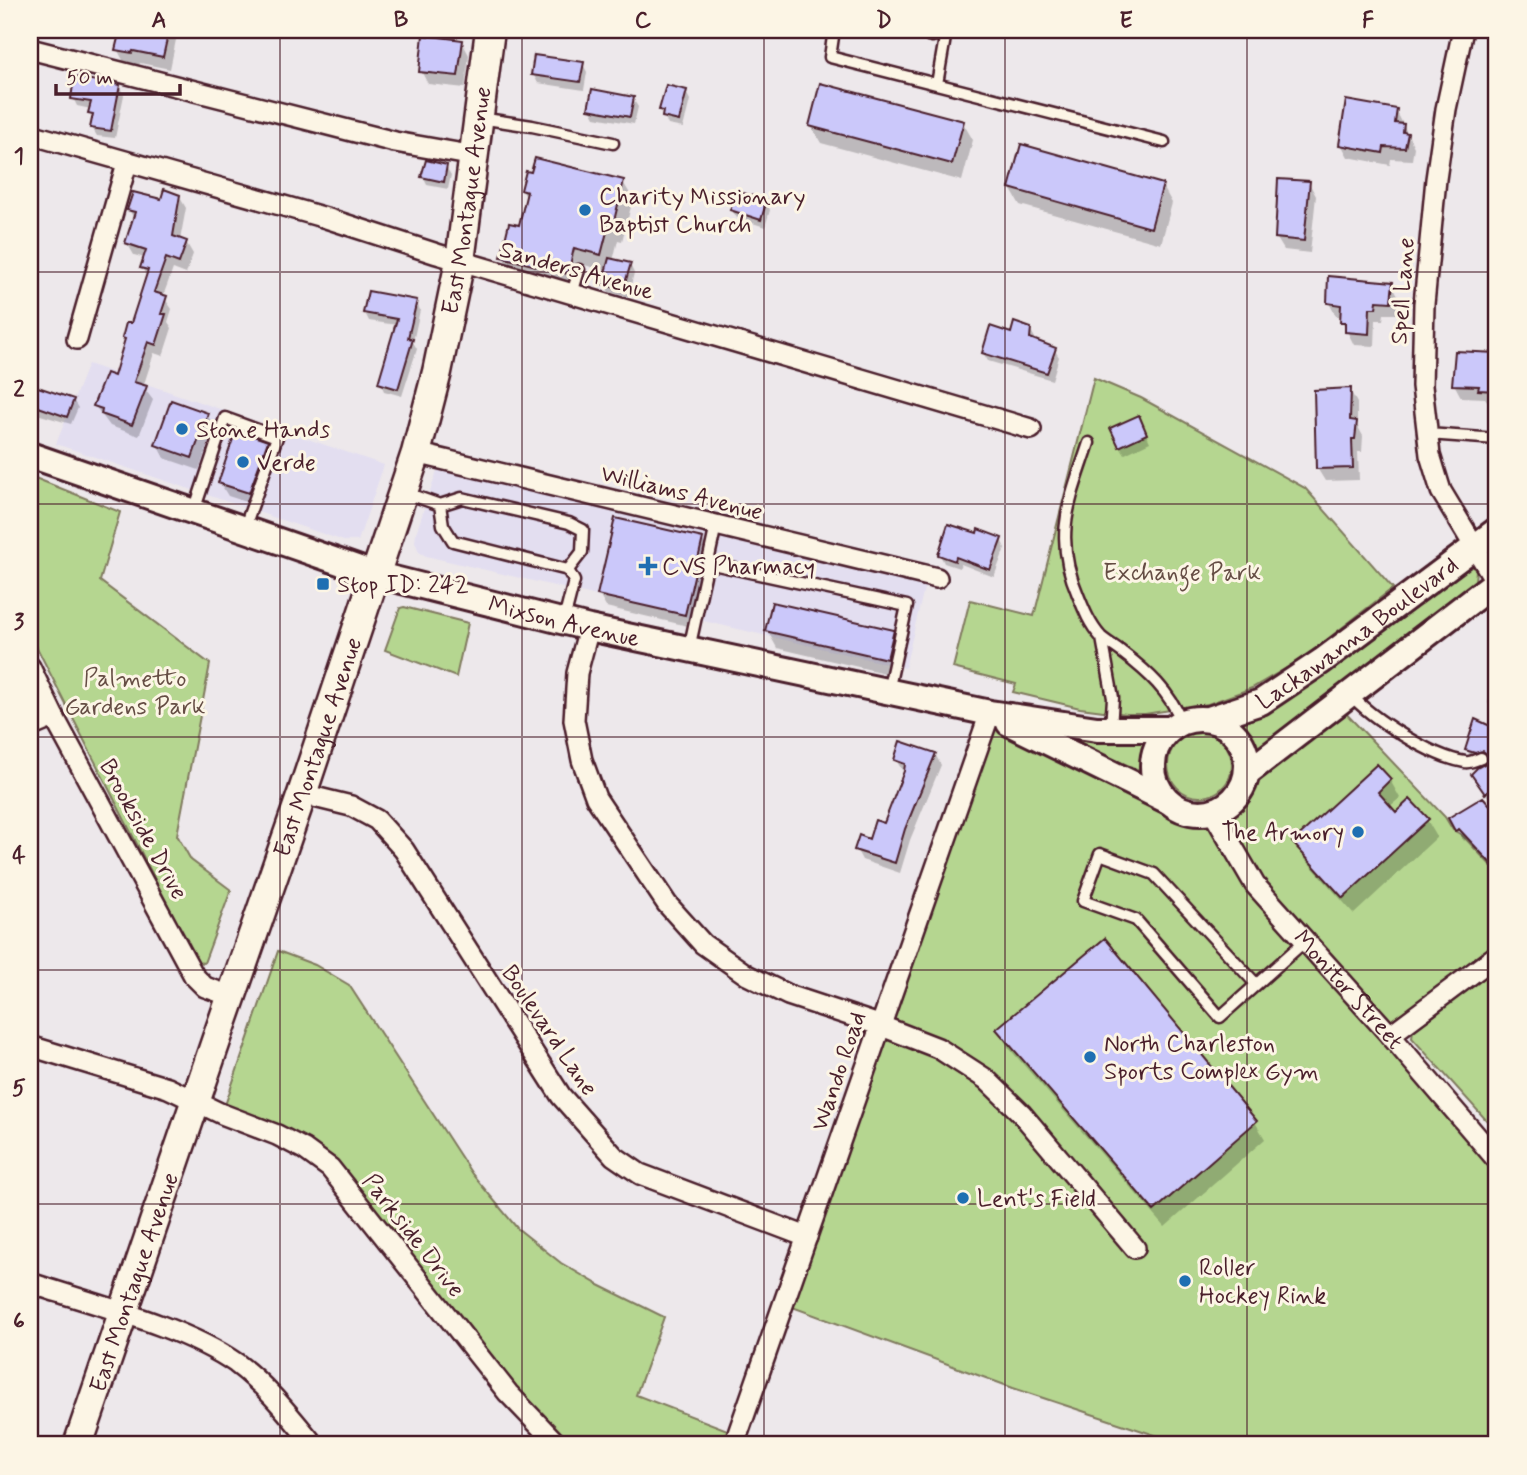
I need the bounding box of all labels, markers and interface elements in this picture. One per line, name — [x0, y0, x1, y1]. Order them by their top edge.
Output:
text: A — [151, 6, 167, 36]
text: B — [394, 6, 409, 36]
text: C — [635, 6, 652, 36]
text: D — [876, 6, 892, 36]
text: E — [1119, 6, 1133, 36]
text: F — [1362, 6, 1374, 36]
scale bar — [56, 52, 180, 96]
text: 50 m — [66, 64, 113, 92]
street label: East Montague Avenue — [435, 85, 500, 318]
text: 1 — [14, 142, 24, 172]
place label: Charity Missionary Baptist Church — [599, 182, 805, 241]
marker: Charity Missionary Baptist Church — [577, 202, 593, 218]
street label: Sanders Avenue — [496, 235, 657, 308]
street label: Spell Lane — [1384, 236, 1423, 346]
text: 2 — [13, 375, 25, 405]
place label: Stone Hands — [196, 415, 331, 446]
marker: Stone Hands — [174, 421, 190, 437]
place label: Verde — [257, 448, 316, 479]
marker: Verde — [235, 454, 251, 470]
street label: Williams Avenue — [597, 458, 766, 529]
street label: Lackawanna Boulevard — [1251, 550, 1465, 718]
place label: CVS Pharmacy — [662, 552, 815, 583]
marker: CVS Pharmacy — [640, 558, 656, 574]
park label: Exchange Park — [1103, 558, 1261, 592]
place label: Stop ID: 242 — [337, 570, 469, 601]
marker: Stop ID: 242 — [315, 576, 331, 592]
street label: Mixson Avenue — [485, 589, 642, 655]
text: 3 — [14, 608, 25, 638]
street label: East Montague Avenue — [267, 633, 370, 862]
park label: Palmetto Gardens Park — [64, 664, 206, 723]
street label: Brookside Drive — [91, 754, 194, 906]
place label: The Armory — [1221, 818, 1344, 849]
marker: The Armory — [1350, 824, 1366, 840]
text: 4 — [12, 841, 26, 871]
street label: Monitor Street — [1286, 924, 1410, 1057]
street label: Boulevard Lane — [494, 959, 604, 1102]
street label: Wando Road — [805, 1008, 874, 1135]
place label: North Charleston Sports Complex Gym — [1104, 1029, 1319, 1088]
marker: North Charleston Sports Complex Gym — [1082, 1049, 1098, 1065]
text: 5 — [12, 1074, 26, 1104]
street label: Parkside Drive — [355, 1168, 471, 1304]
street label: East Montague Avenue — [83, 1169, 187, 1397]
place label: Lent's Field — [977, 1184, 1096, 1215]
marker: Lent's Field — [955, 1190, 971, 1206]
place label: Roller Hockey Rink — [1199, 1253, 1326, 1312]
marker: Roller Hockey Rink — [1177, 1273, 1193, 1289]
text: 6 — [13, 1307, 25, 1337]

